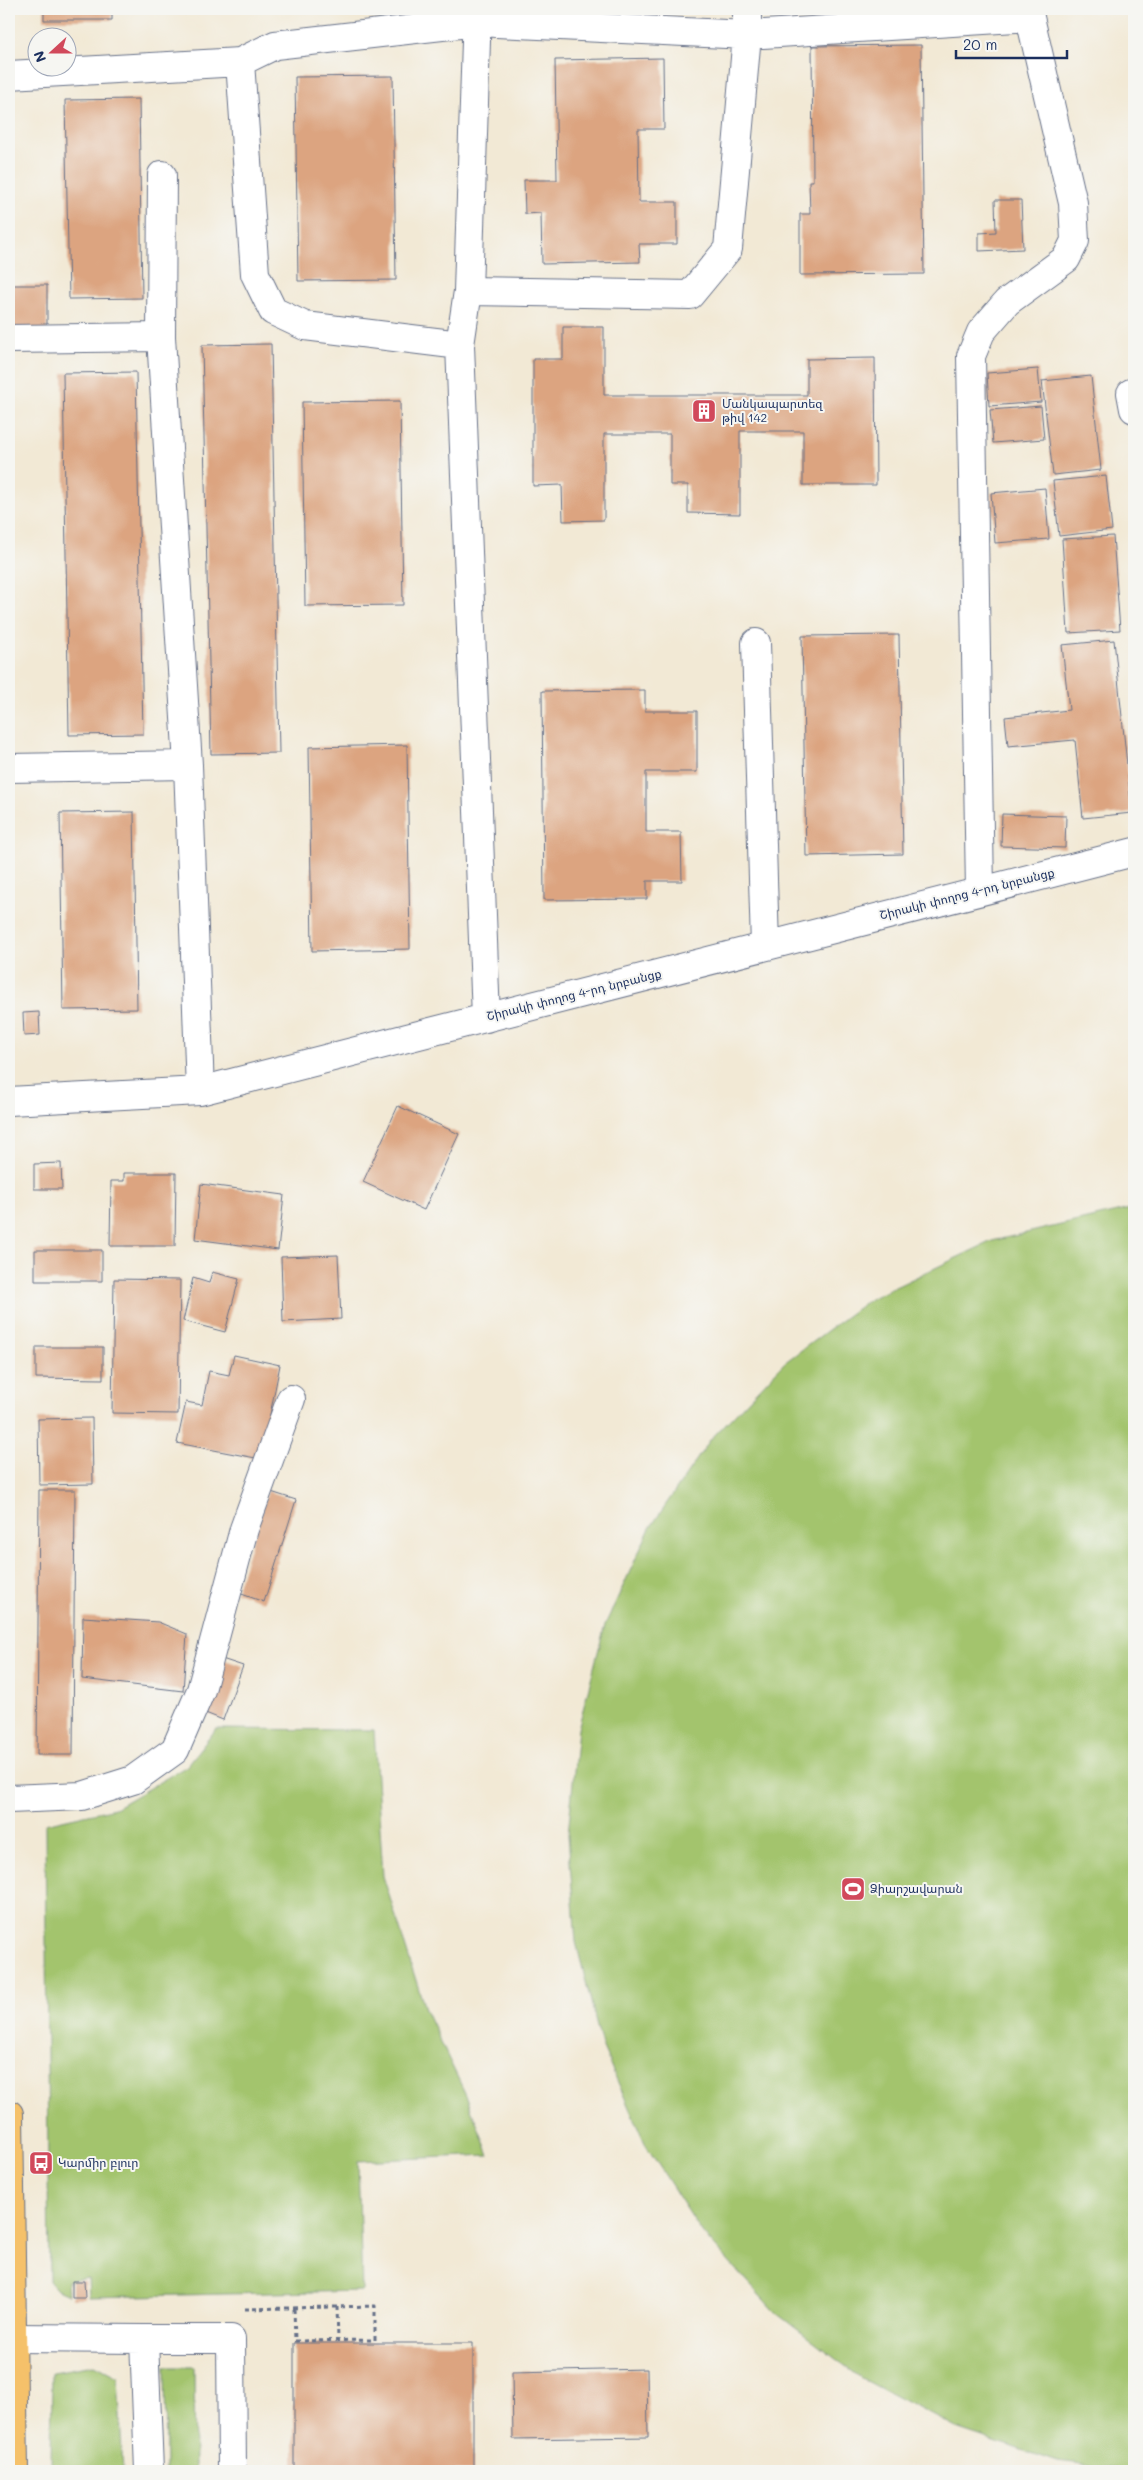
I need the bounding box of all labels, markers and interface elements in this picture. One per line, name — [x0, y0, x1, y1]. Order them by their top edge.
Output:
north arrow — [28, 28, 78, 78]
scale bar — [956, 28, 1067, 60]
text: 20 m — [963, 34, 997, 54]
text: N — [29, 48, 50, 65]
place label: Մանկապարտեզ թիվ 142 — [722, 395, 823, 425]
building icon: Մանկապարտեզ թիվ 142 — [691, 398, 717, 424]
street label: Շիրակի փողոց 4-րդ նրբանցք — [878, 864, 1056, 923]
street label: Շիրակի փողոց 4-րդ նրբանցք — [485, 965, 663, 1024]
sports icon: Ձիարշավարան — [840, 1876, 866, 1902]
place label: Ձիարշավարան — [870, 1880, 963, 1896]
bus stop icon: Կարմիր բլուր — [28, 2150, 54, 2176]
place label: Կարմիր բլուր — [58, 2154, 138, 2170]

